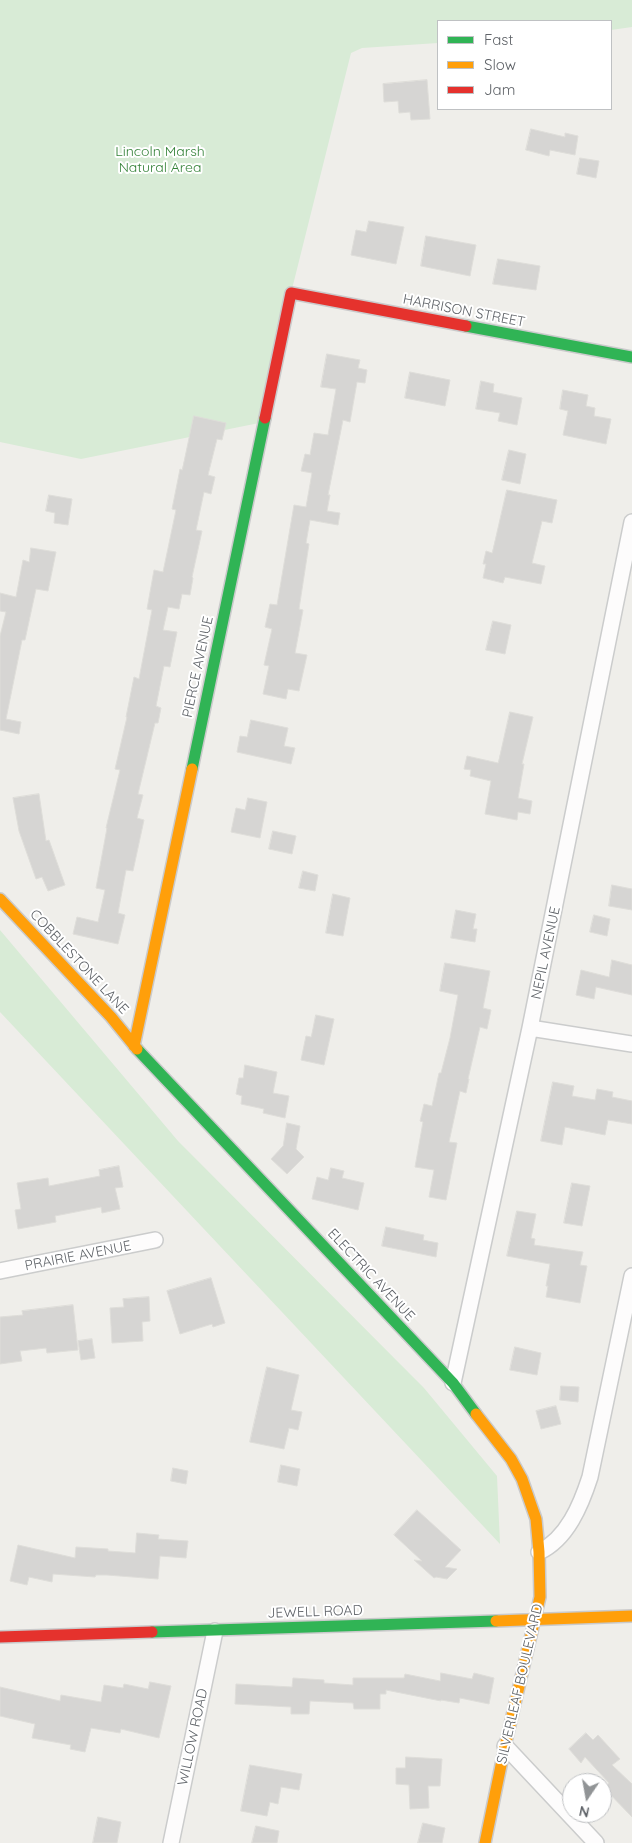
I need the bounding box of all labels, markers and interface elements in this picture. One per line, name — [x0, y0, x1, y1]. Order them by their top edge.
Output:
legend — [437, 20, 612, 110]
text: Fast — [484, 30, 513, 49]
text: Slow — [484, 55, 516, 74]
text: Jam — [484, 80, 515, 99]
park label: Lincoln Marsh Natural Area — [115, 144, 205, 176]
street label: HARRISON STREET — [402, 291, 526, 331]
street label: PIERCE AVENUE — [179, 615, 217, 719]
street label: NEPIL AVENUE — [528, 905, 564, 1001]
street label: COBBLESTONE LANE — [26, 906, 132, 1018]
street label: ELECTRIC AVENUE — [324, 1225, 418, 1325]
street label: PRAIRIE AVENUE — [23, 1237, 133, 1275]
street label: JEWELL ROAD — [267, 1602, 363, 1622]
street label: SILVERLEAF BOULEVARD — [493, 1602, 547, 1766]
street label: WILLOW ROAD — [175, 1687, 211, 1787]
north arrow — [562, 1773, 612, 1823]
text: N — [577, 1802, 591, 1822]

